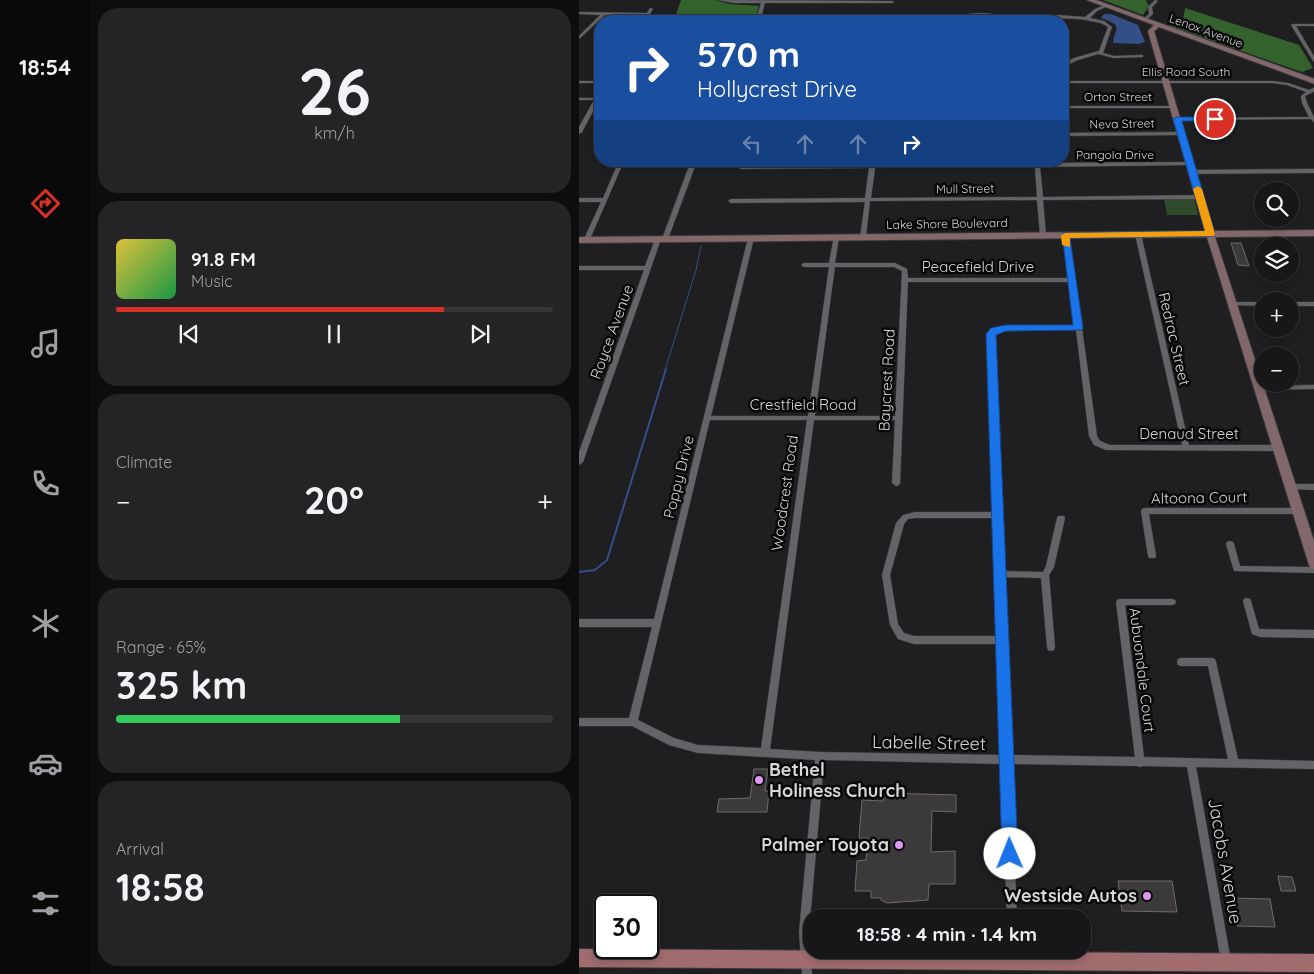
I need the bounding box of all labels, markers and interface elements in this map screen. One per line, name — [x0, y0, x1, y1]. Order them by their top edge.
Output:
street label: Lenox Avenue — [1167, 10, 1245, 51]
text: 570 m — [697, 32, 800, 76]
icon: right — [614, 35, 679, 100]
text: 26 — [298, 50, 371, 131]
text: 18:54 — [19, 53, 71, 81]
street label: Ellis Road South — [1142, 64, 1230, 79]
text: Hollycrest Drive — [697, 75, 857, 103]
street label: Orton Street — [1084, 89, 1152, 104]
pin — [1194, 98, 1236, 140]
icon: arrive — [1201, 105, 1229, 133]
street label: Neva Street — [1089, 115, 1155, 132]
text: km/h — [314, 123, 355, 143]
icon: left — [738, 130, 766, 158]
icon: ahead — [791, 130, 819, 158]
icon: ahead — [844, 130, 872, 158]
icon: right — [897, 130, 925, 158]
street label: Pangola Drive — [1076, 147, 1154, 162]
street label: Mull Street — [936, 180, 994, 197]
map controls — [1254, 182, 1299, 392]
button: search — [1254, 182, 1299, 227]
icon: directions — [28, 186, 63, 221]
street label: Lake Shore Boulevard — [886, 215, 1008, 232]
button: layers — [1254, 237, 1299, 282]
text: 91.8 FM — [191, 247, 256, 271]
street label: Peacefield Drive — [922, 257, 1034, 276]
text: Music — [191, 271, 233, 291]
street label: Royce Avenue — [586, 282, 637, 382]
street label: Redrac Street — [1155, 290, 1194, 387]
button: + — [1254, 292, 1299, 337]
icon: previous — [175, 320, 203, 348]
icon: pause — [320, 320, 348, 348]
icon: next — [466, 320, 494, 348]
icon: music — [28, 326, 63, 361]
street label: Baycrest Road — [874, 328, 899, 432]
button: − — [1254, 347, 1299, 392]
street label: Crestfield Road — [750, 395, 856, 414]
street label: Denaud Street — [1139, 424, 1239, 443]
street label: Poppy Drive — [659, 433, 698, 520]
street label: Woodcrest Road — [767, 434, 802, 552]
text: Climate — [116, 452, 172, 472]
icon: phone — [28, 466, 63, 501]
text: 20° — [304, 476, 364, 524]
text: − — [116, 484, 131, 519]
text: + — [537, 484, 553, 519]
street label: Altoona Court — [1151, 487, 1247, 508]
icon: climate — [28, 606, 63, 641]
street label: Aubuondale Court — [1125, 606, 1160, 734]
text: Range · 65% — [116, 637, 206, 657]
text: 325 km — [116, 661, 247, 709]
street label: Labelle Street — [872, 730, 986, 755]
icon: car — [28, 746, 63, 781]
place label: Bethel Holiness Church — [769, 758, 906, 802]
marker: Bethel Holiness Church — [753, 774, 765, 786]
street label: Jacobs Avenue — [1203, 796, 1248, 926]
position arrow — [983, 827, 1035, 879]
place label: Palmer Toyota — [761, 833, 889, 856]
text: Arrival — [116, 839, 164, 859]
marker: Palmer Toyota — [893, 839, 905, 851]
text: 18:58 — [116, 863, 205, 911]
place label: Westside Autos — [1004, 884, 1137, 907]
icon: filters — [28, 886, 63, 921]
marker: Westside Autos — [1141, 890, 1153, 902]
speed limit sign: 30 — [594, 894, 659, 959]
text: 18:58 · 4 min · 1.4 km — [857, 922, 1037, 946]

